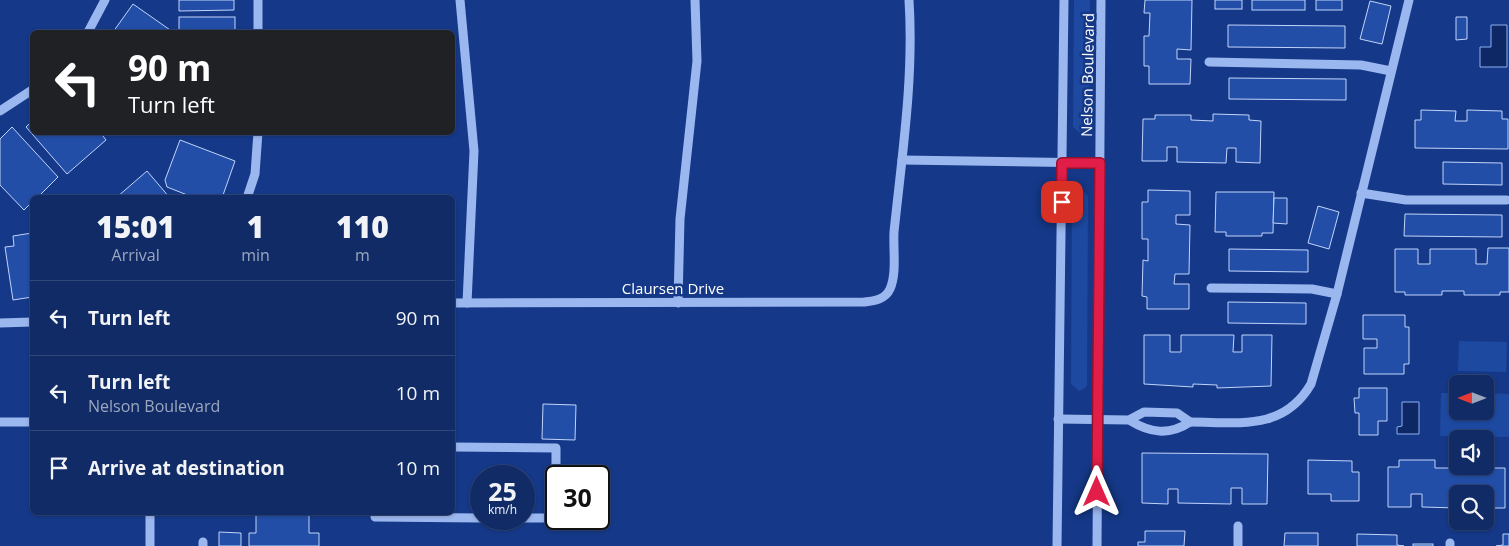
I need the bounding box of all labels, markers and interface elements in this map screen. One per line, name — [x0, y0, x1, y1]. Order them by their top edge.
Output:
street label: Nelson Boulevard — [1076, 13, 1098, 137]
text: 90 m — [128, 44, 211, 91]
icon: left — [45, 50, 110, 115]
text: Turn left — [128, 89, 215, 119]
pin — [1041, 181, 1083, 223]
icon: arrive — [1048, 188, 1076, 216]
text: 15:01 — [96, 206, 175, 247]
text: 1 — [247, 206, 264, 247]
text: 110 — [336, 206, 389, 247]
text: Arrival — [112, 244, 160, 266]
text: min — [241, 244, 270, 266]
text: m — [355, 244, 370, 266]
street label: Claursen Drive — [622, 278, 724, 298]
icon: left — [45, 304, 73, 332]
text: Turn left — [88, 305, 170, 331]
text: 90 m — [396, 305, 440, 331]
text: Turn left — [88, 369, 170, 395]
north arrow — [1449, 375, 1494, 420]
map controls — [1449, 375, 1494, 530]
icon: left — [45, 379, 73, 407]
text: 10 m — [396, 380, 440, 406]
text: Nelson Boulevard — [88, 395, 220, 417]
button: sound — [1449, 430, 1494, 475]
icon: arrive — [45, 454, 73, 482]
text: Arrive at destination — [88, 455, 285, 481]
text: 10 m — [396, 455, 440, 481]
speed limit sign: 30 — [545, 465, 610, 530]
position arrow — [1070, 465, 1122, 517]
text: 25 — [488, 474, 517, 508]
button: search — [1449, 485, 1494, 530]
text: km/h — [488, 501, 517, 518]

